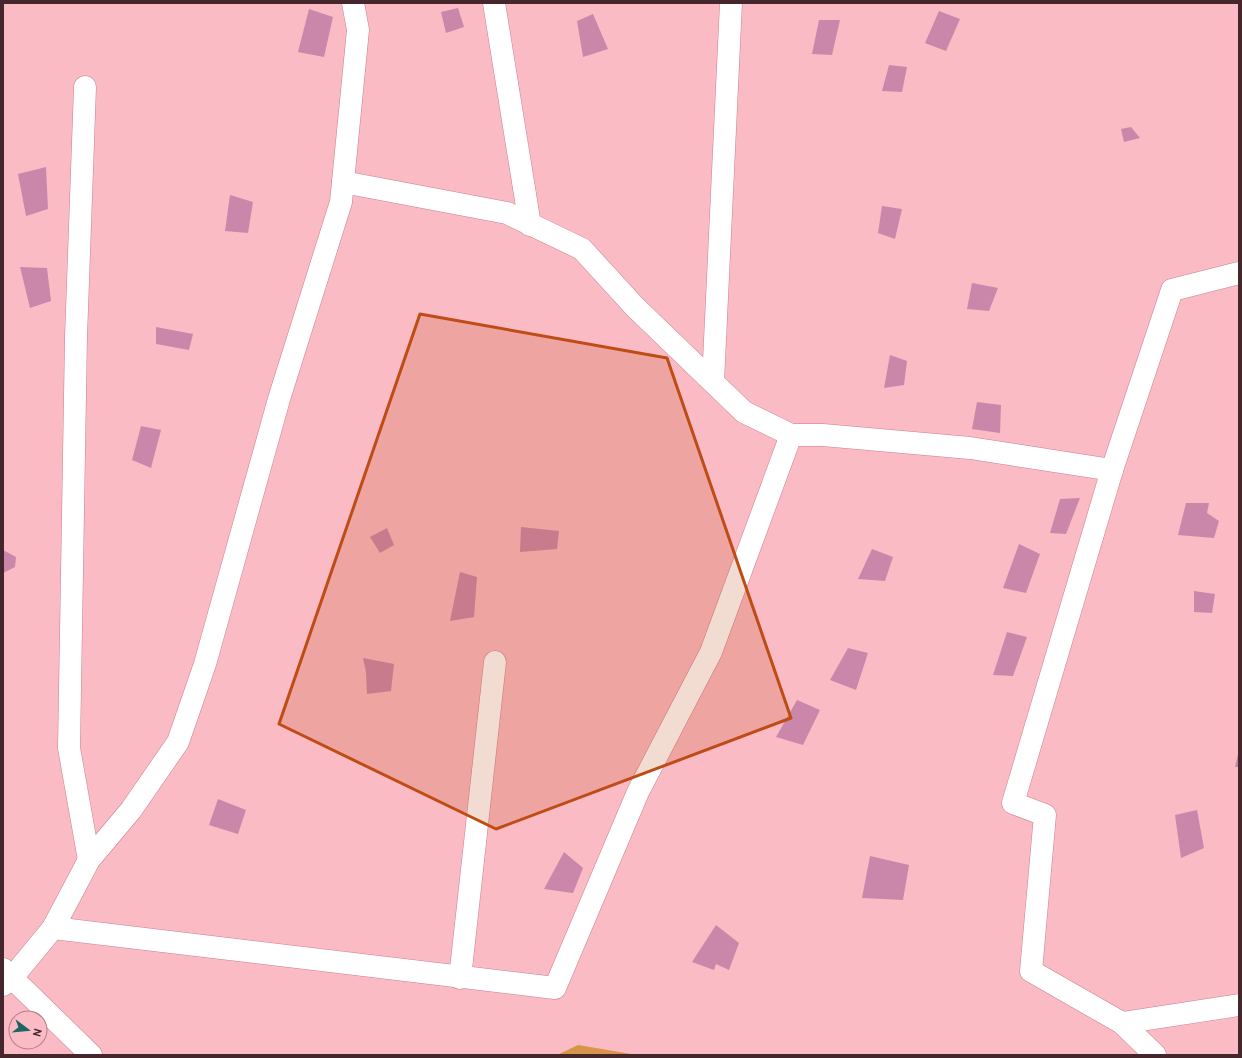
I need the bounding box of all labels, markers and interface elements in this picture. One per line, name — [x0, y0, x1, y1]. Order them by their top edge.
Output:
north arrow — [8, 1010, 48, 1050]
text: N — [29, 1027, 44, 1038]

